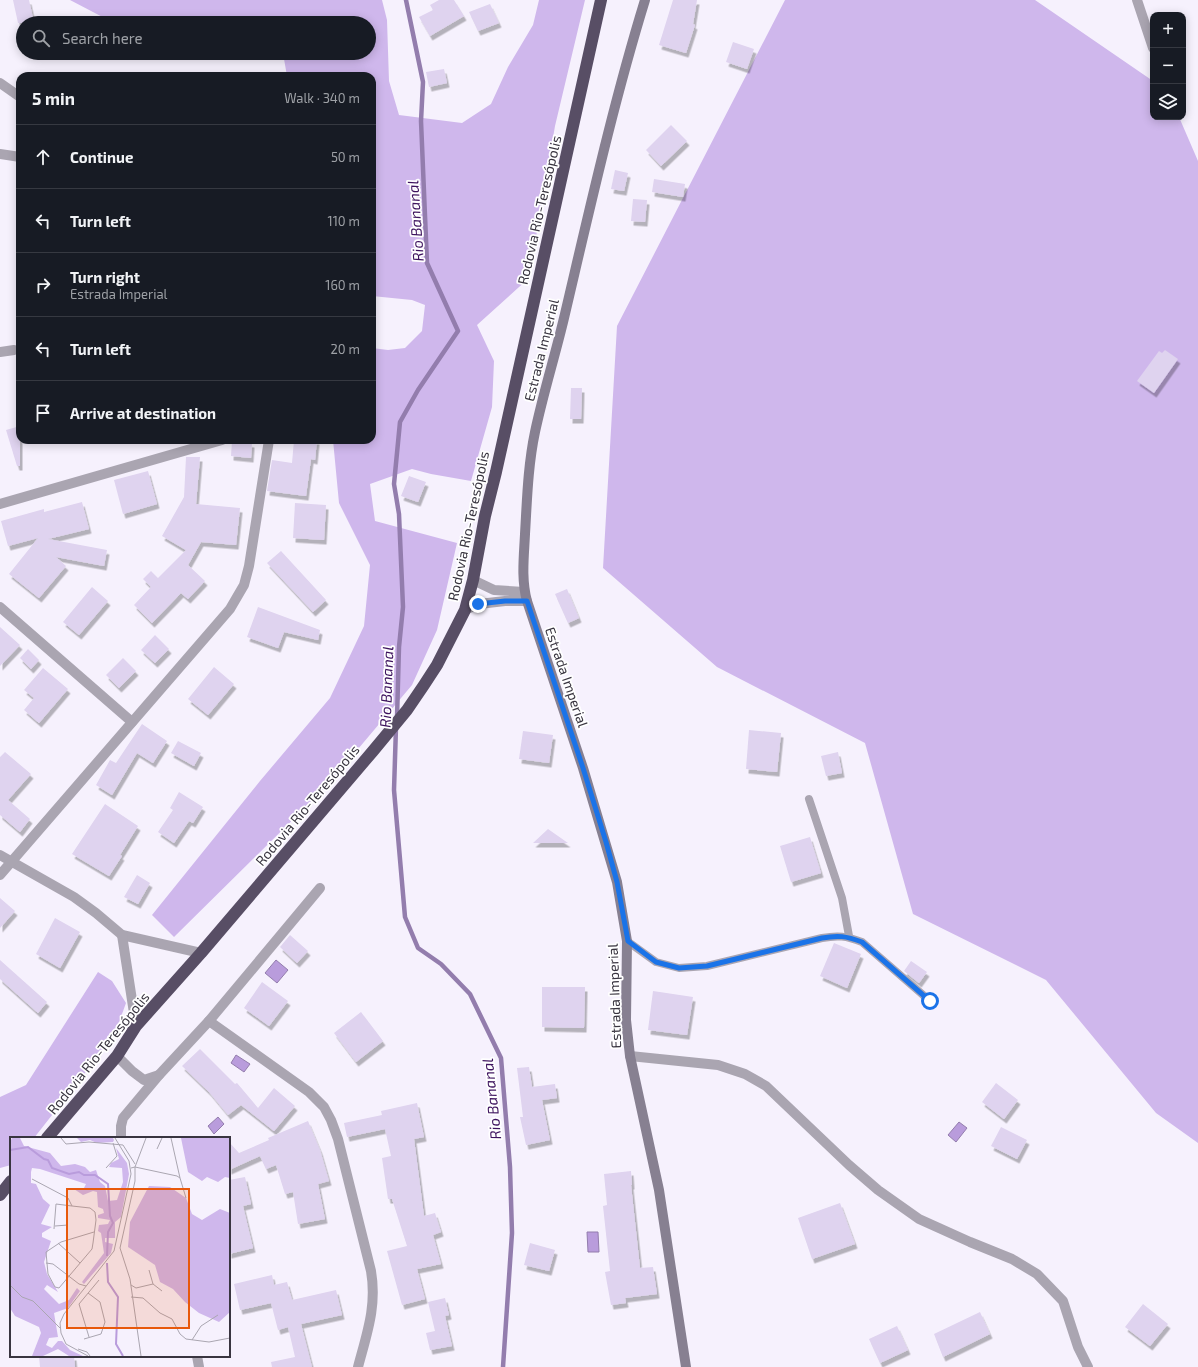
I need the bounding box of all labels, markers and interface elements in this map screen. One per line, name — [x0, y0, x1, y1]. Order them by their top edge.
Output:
map controls — [1150, 12, 1186, 120]
button: + — [1150, 12, 1186, 48]
search box — [16, 16, 376, 60]
icon: search — [30, 27, 52, 49]
text: Search here — [62, 29, 143, 47]
button: − — [1150, 48, 1186, 84]
button: layers — [1150, 84, 1186, 120]
text: 5 min — [32, 88, 75, 108]
text: Walk · 340 m — [284, 90, 360, 106]
street label: Rodovia Rio-Teresópolis — [514, 134, 564, 286]
icon: ahead — [32, 146, 54, 168]
text: Continue — [70, 148, 133, 166]
text: 50 m — [331, 149, 360, 165]
water label: Rio Bananal — [403, 180, 427, 262]
icon: left — [32, 210, 54, 232]
text: Turn left — [70, 212, 131, 230]
text: 110 m — [328, 213, 360, 229]
text: Turn right — [70, 268, 140, 286]
icon: right — [32, 274, 54, 296]
text: 160 m — [325, 277, 360, 293]
text: Estrada Imperial — [70, 286, 167, 302]
street label: Estrada Imperial — [520, 296, 562, 403]
icon: left — [32, 338, 54, 360]
text: Turn left — [70, 340, 131, 358]
text: 20 m — [331, 341, 360, 357]
icon: arrive — [32, 402, 54, 424]
text: Arrive at destination — [70, 404, 216, 422]
street label: Rodovia Rio-Teresópolis — [444, 450, 492, 602]
route end — [469, 595, 487, 613]
street label: Estrada Imperial — [542, 625, 592, 730]
water label: Rio Bananal — [376, 646, 396, 728]
street label: Rodovia Rio-Teresópolis — [251, 741, 363, 869]
street label: Estrada Imperial — [604, 942, 624, 1049]
street label: Rodovia Rio-Teresópolis — [43, 988, 153, 1118]
route start — [921, 992, 939, 1010]
water label: Rio Bananal — [478, 1058, 504, 1140]
inset map — [10, 1137, 230, 1357]

